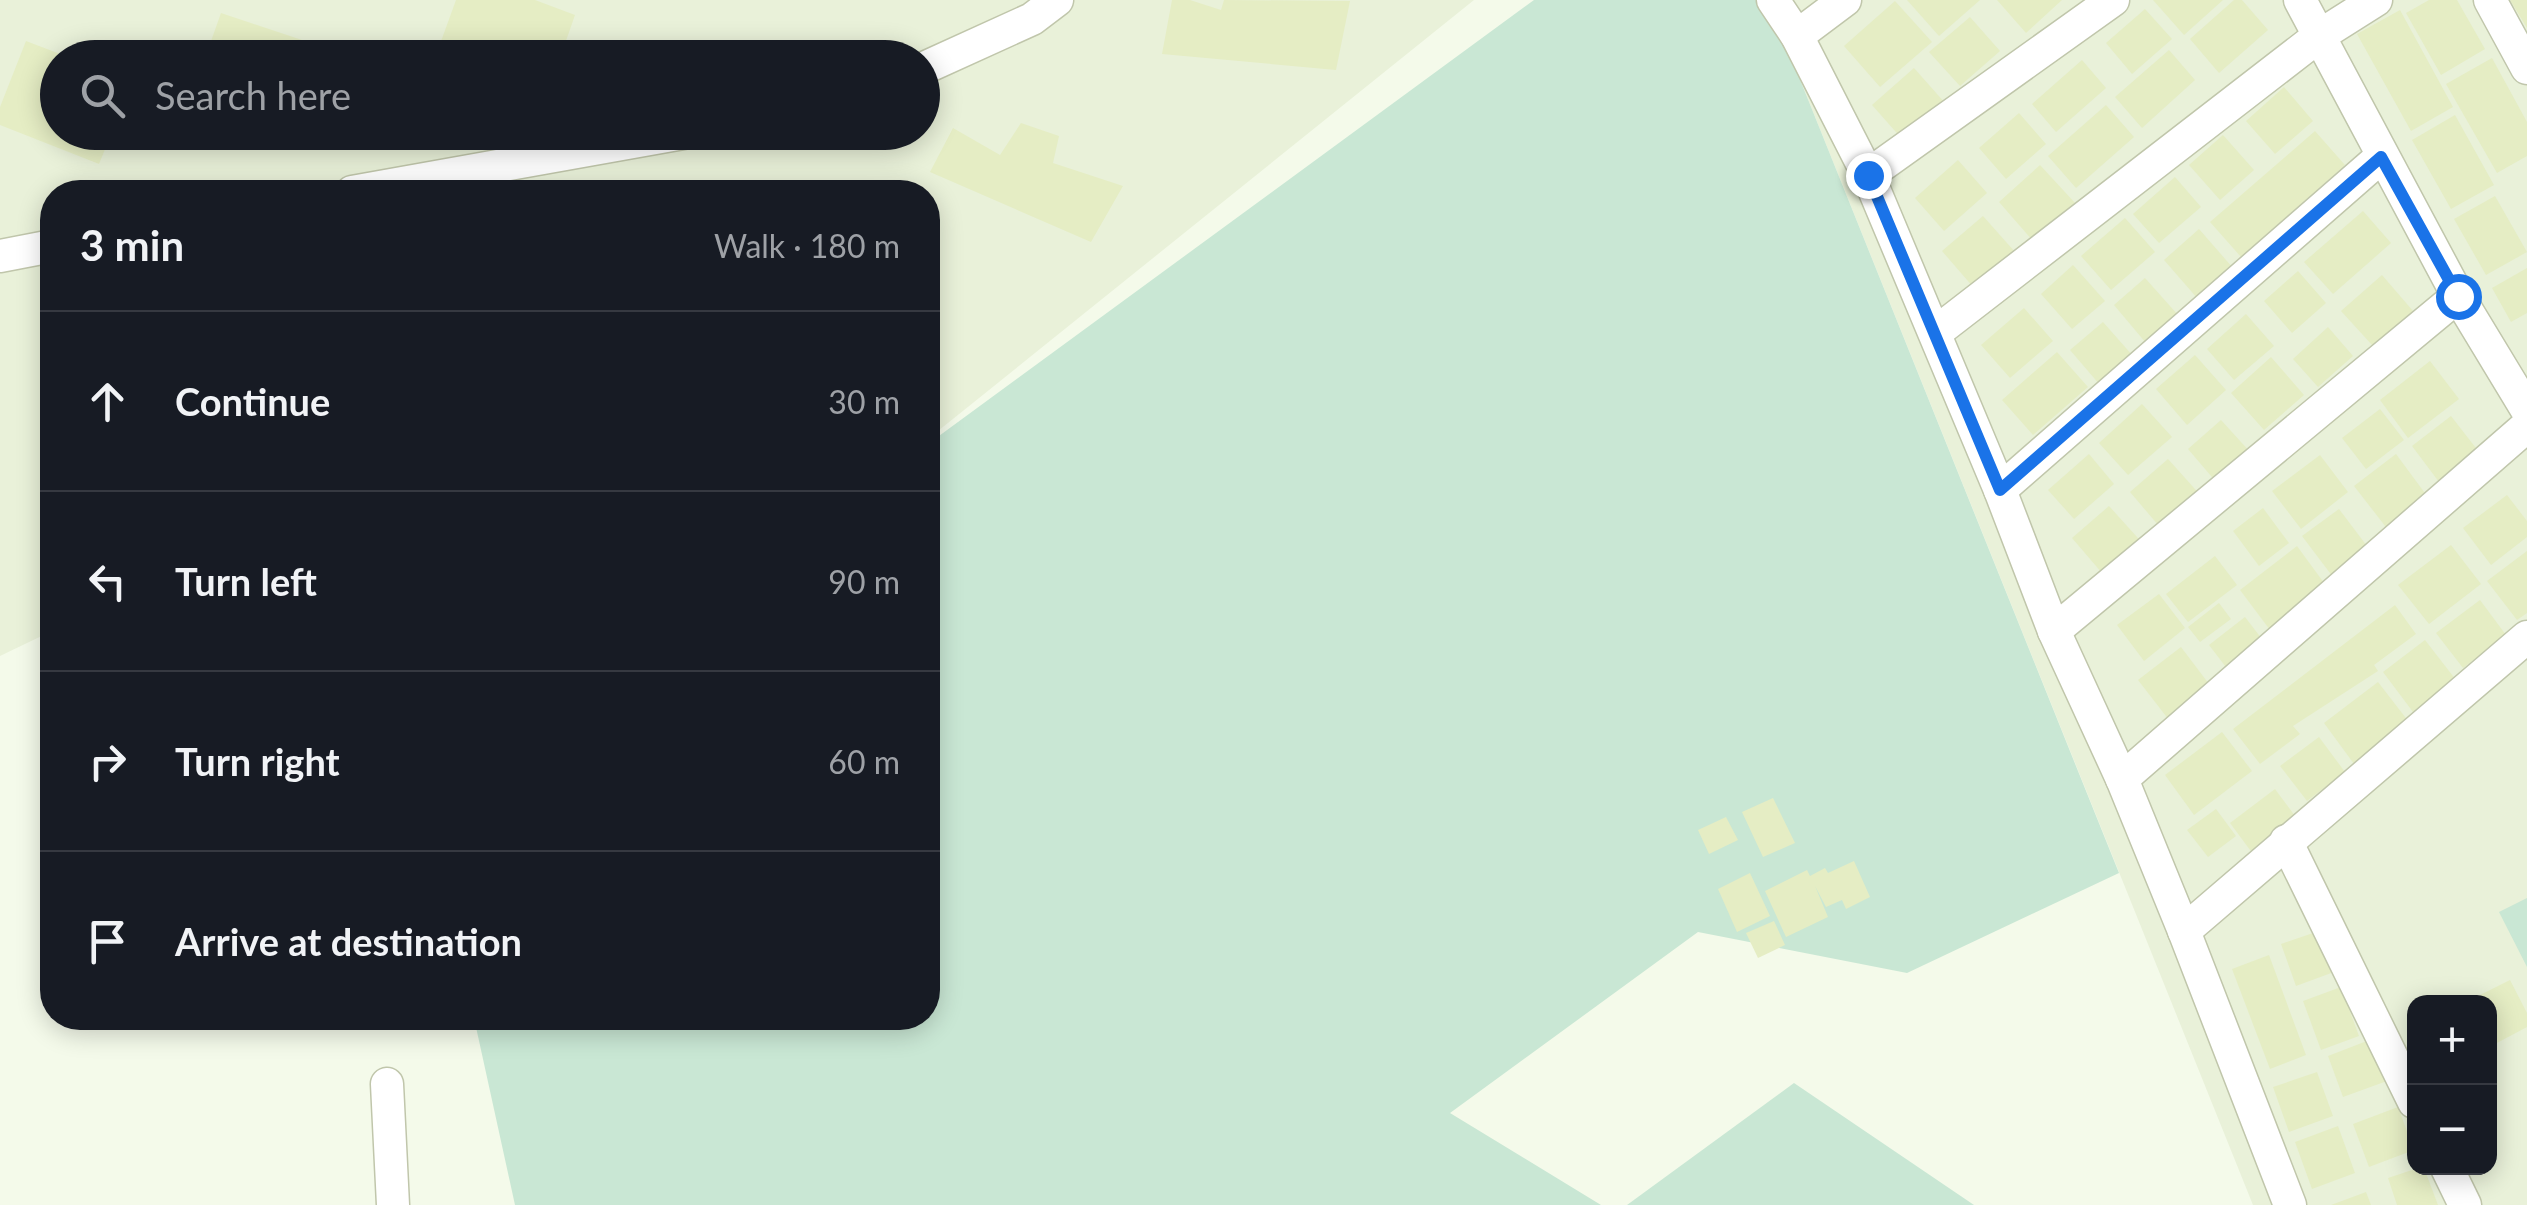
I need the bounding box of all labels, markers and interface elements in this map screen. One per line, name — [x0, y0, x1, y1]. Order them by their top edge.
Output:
search box — [40, 40, 940, 150]
icon: search — [75, 68, 130, 123]
text: Search here — [155, 72, 351, 118]
route end — [1846, 153, 1892, 199]
text: 3 min — [80, 220, 184, 270]
text: Walk · 180 m — [714, 226, 900, 265]
route start — [2436, 274, 2482, 320]
icon: ahead — [80, 374, 135, 429]
text: Continue — [175, 378, 330, 424]
text: 30 m — [828, 382, 900, 421]
icon: left — [80, 554, 135, 609]
text: Turn left — [175, 558, 317, 604]
text: 90 m — [828, 562, 900, 601]
icon: right — [80, 734, 135, 789]
text: Turn right — [175, 738, 340, 784]
text: 60 m — [828, 742, 900, 781]
icon: arrive — [80, 914, 135, 969]
text: Arrive at destination — [175, 918, 522, 964]
map controls — [2407, 995, 2497, 1175]
button: + — [2407, 995, 2497, 1085]
button: − — [2407, 1085, 2497, 1175]

